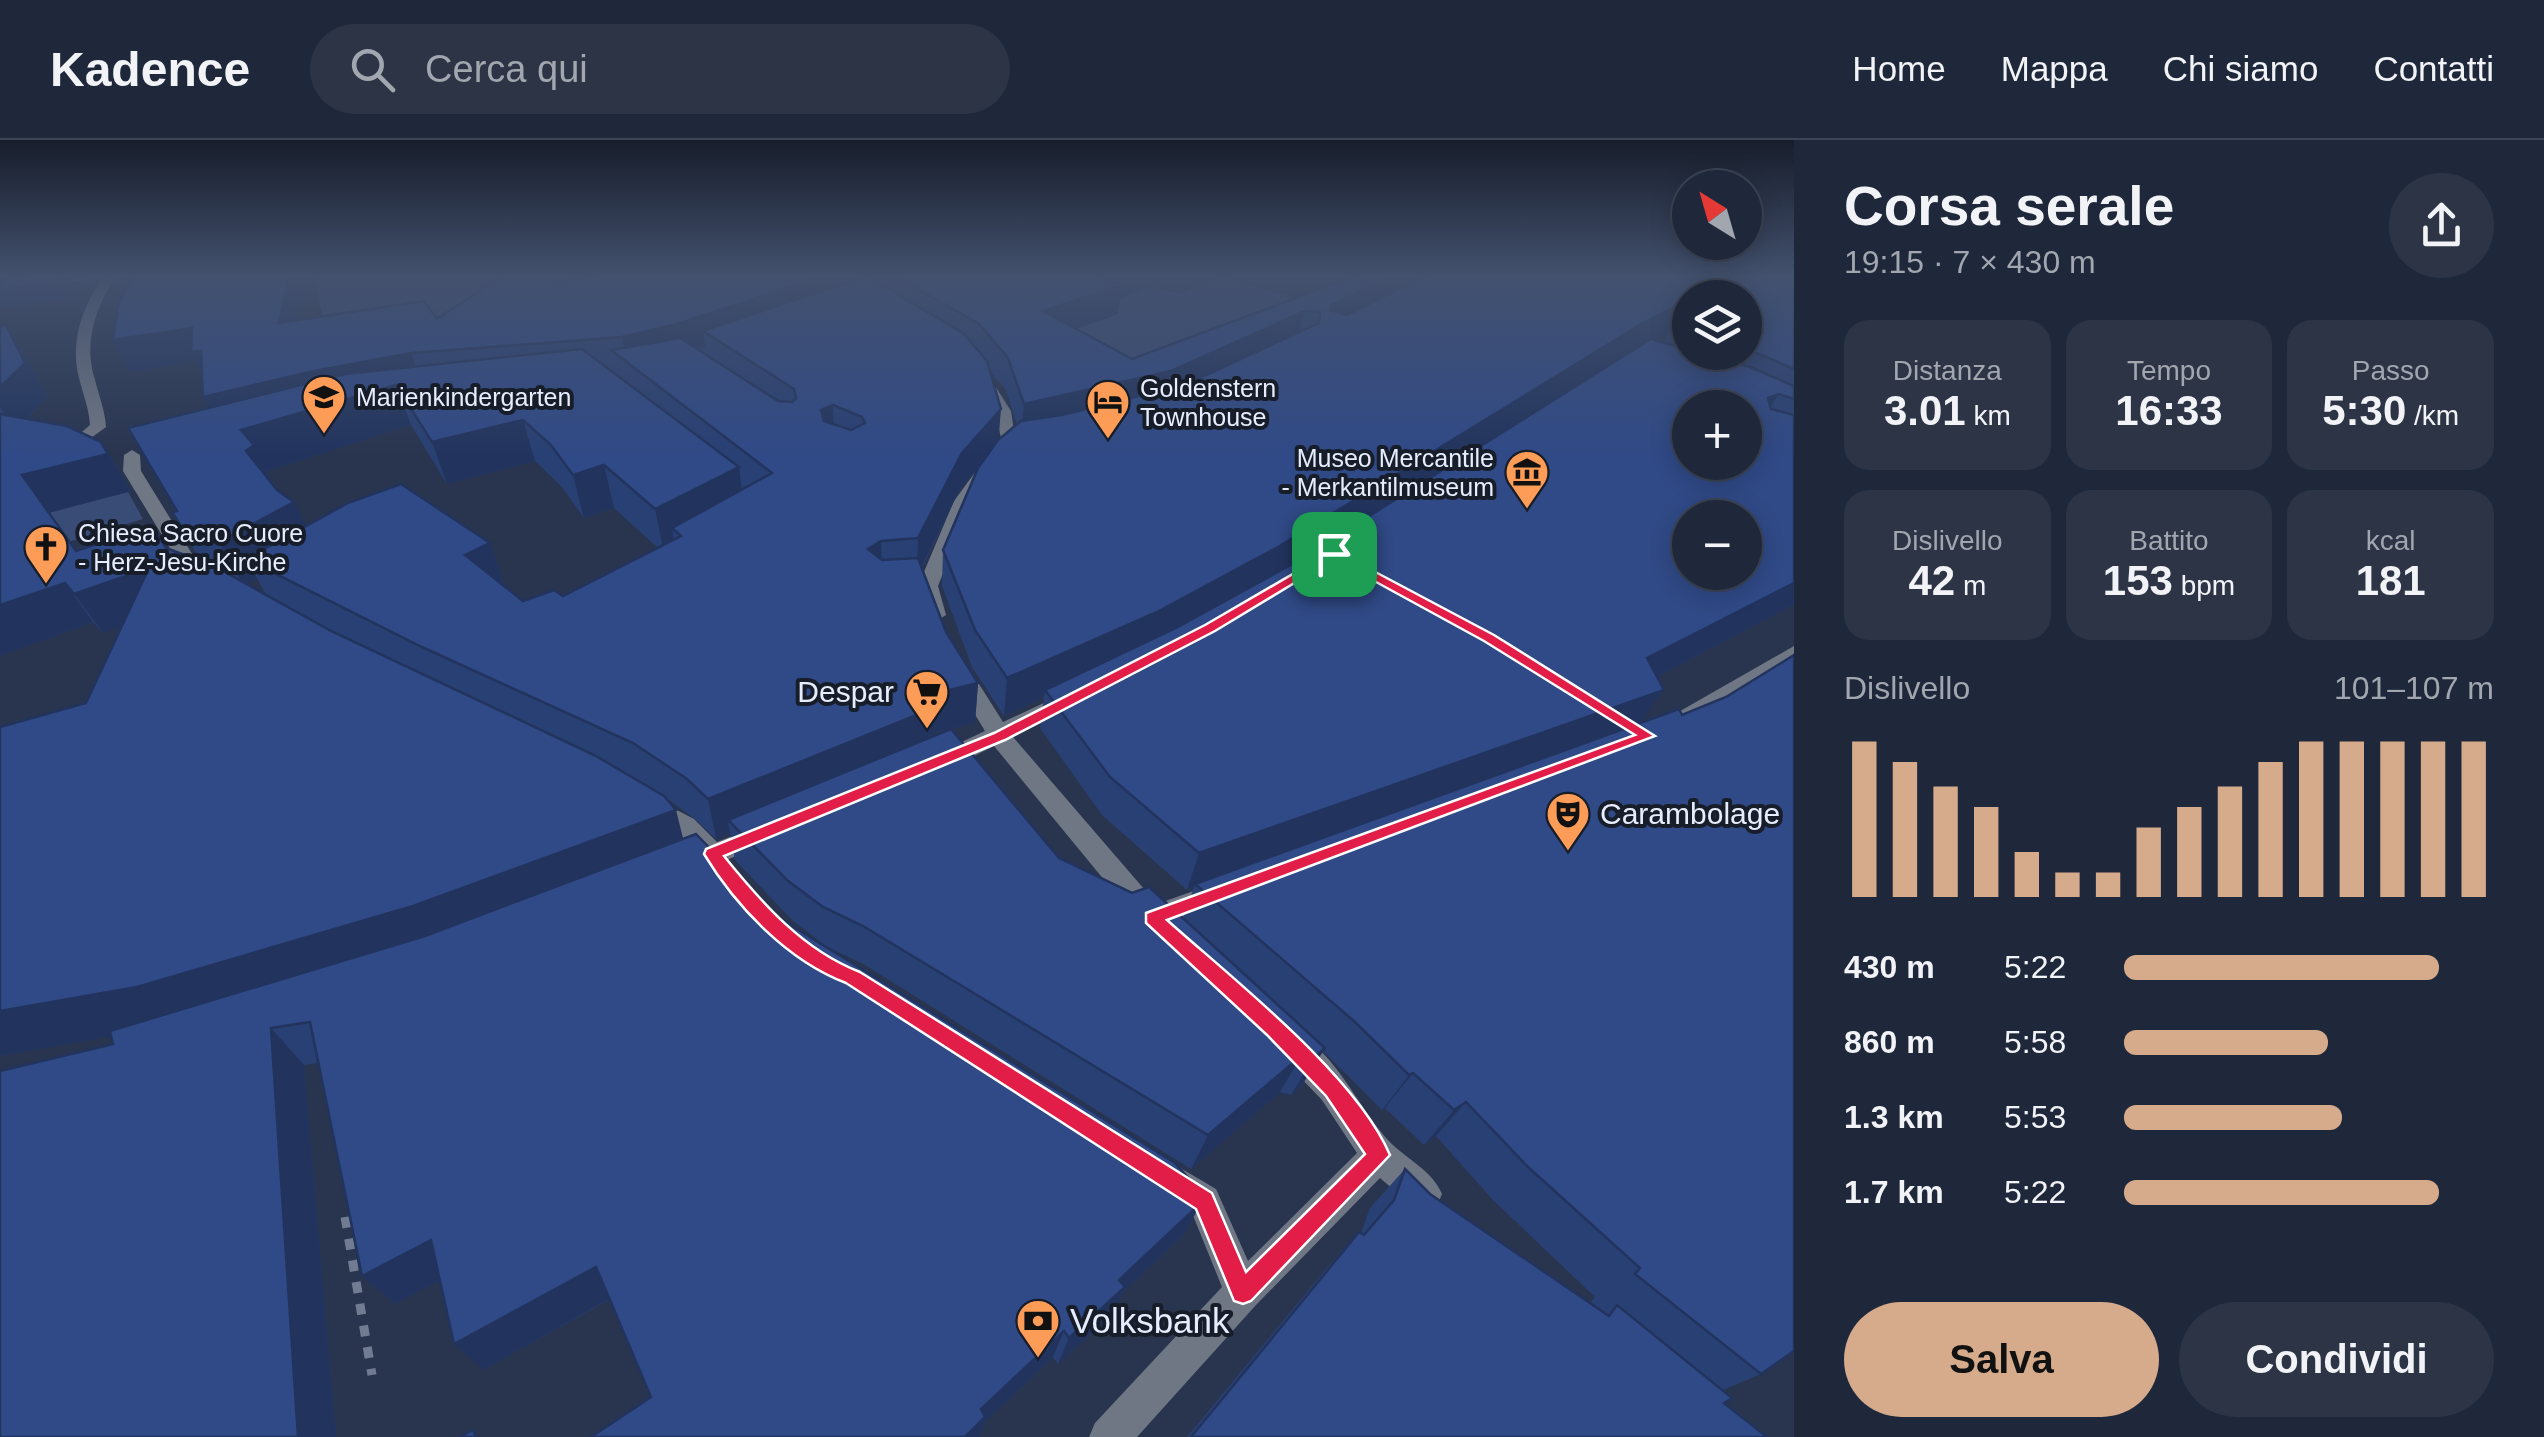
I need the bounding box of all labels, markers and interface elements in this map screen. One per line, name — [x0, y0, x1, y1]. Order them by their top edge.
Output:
search box — [310, 24, 1010, 114]
icon: search — [345, 42, 400, 97]
text: Kadence — [50, 43, 250, 96]
text: Cerca qui — [425, 48, 588, 90]
text: Home — [1852, 49, 1946, 88]
text: Mappa — [2001, 49, 2108, 88]
text: Chi siamo — [2163, 49, 2318, 88]
text: Contatti — [2373, 49, 2494, 88]
north arrow — [1672, 170, 1762, 260]
map controls — [1672, 170, 1762, 590]
button: share — [2389, 173, 2494, 278]
text: Corsa serale — [1844, 175, 2174, 237]
text: 19:15 · 7 × 430 m — [1844, 244, 2096, 280]
button: layers — [1672, 280, 1762, 370]
text: Distanza — [1893, 355, 2002, 386]
text: Tempo — [2127, 355, 2211, 386]
text: Passo — [2352, 355, 2430, 386]
school or university icon: Marienkindergarten — [301, 374, 347, 435]
place label: Goldenstern Townhouse — [1140, 374, 1276, 431]
hotel icon: Goldenstern Townhouse — [1085, 379, 1131, 440]
place label: Marienkindergarten — [356, 383, 571, 411]
text: 3.01 — [1884, 387, 1966, 434]
text: 16:33 — [2115, 387, 2223, 434]
text: 5:30 — [2322, 387, 2406, 434]
button: + — [1672, 390, 1762, 480]
text: km — [1966, 400, 2011, 431]
text: /km — [2406, 400, 2459, 431]
place label: Museo Mercantile - Merkantilmuseum — [1281, 444, 1494, 501]
museum icon: Museo Mercantile - Merkantilmuseum — [1504, 449, 1550, 510]
button: − — [1672, 500, 1762, 590]
pin — [1292, 512, 1377, 597]
place label: Chiesa Sacro Cuore - Herz-Jesu-Kirche — [78, 519, 303, 576]
church icon: Chiesa Sacro Cuore - Herz-Jesu-Kirche — [23, 524, 69, 585]
text: Dislivello — [1892, 525, 2003, 556]
text: Battito — [2129, 525, 2209, 556]
text: kcal — [2366, 525, 2416, 556]
icon: arrive — [1307, 527, 1362, 582]
text: 42 — [1908, 557, 1955, 604]
text: 153 — [2103, 557, 2173, 604]
text: 181 — [2356, 557, 2426, 604]
text: m — [1955, 570, 1986, 601]
text: bpm — [2173, 570, 2235, 601]
supermarket icon: Despar — [904, 669, 950, 730]
text: Dislivello — [1844, 670, 1970, 706]
text: 101–107 m — [2334, 670, 2494, 706]
place label: Despar — [797, 675, 894, 708]
theatre icon: Carambolage — [1545, 791, 1591, 852]
place label: Carambolage — [1600, 797, 1780, 830]
text: 430 m — [1844, 949, 1935, 985]
text: 5:22 — [2004, 949, 2066, 985]
text: 860 m — [1844, 1024, 1935, 1060]
text: 5:58 — [2004, 1024, 2066, 1060]
text: 1.3 km — [1844, 1099, 1944, 1135]
text: 5:53 — [2004, 1099, 2066, 1135]
text: 1.7 km — [1844, 1174, 1944, 1210]
text: 5:22 — [2004, 1174, 2066, 1210]
bank icon: Volksbank — [1015, 1298, 1061, 1359]
place label: Volksbank — [1070, 1301, 1230, 1340]
button: Salva — [1844, 1302, 2159, 1417]
button: Condividi — [2179, 1302, 2494, 1417]

